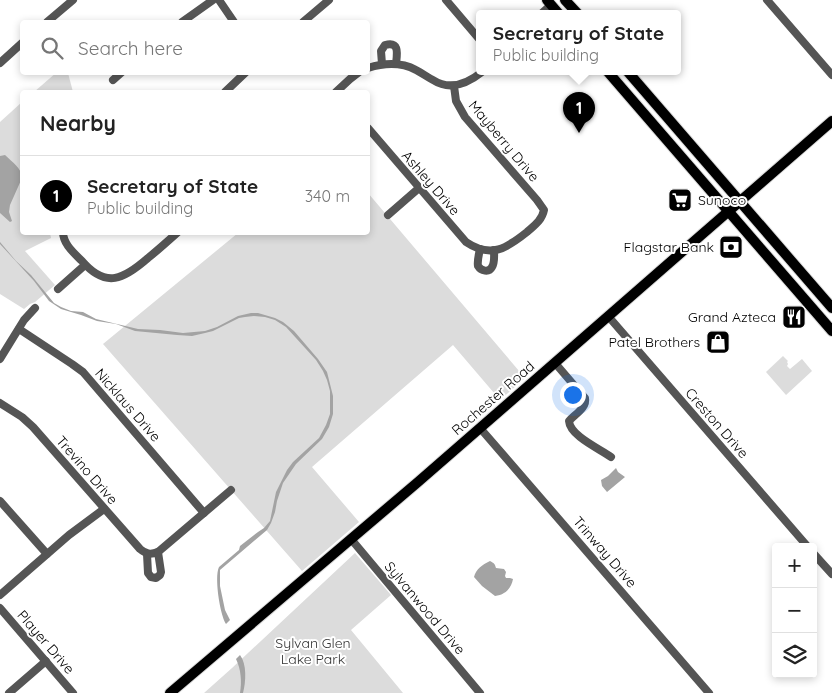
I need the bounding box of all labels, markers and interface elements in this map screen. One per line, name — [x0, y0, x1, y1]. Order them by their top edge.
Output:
popup — [476, 10, 681, 75]
search box — [20, 20, 370, 75]
text: Secretary of State — [493, 21, 664, 45]
icon: search — [38, 34, 66, 62]
text: Search here — [78, 36, 183, 60]
text: Public building — [493, 45, 599, 65]
pin: 1 — [563, 92, 595, 133]
street label: Mayberry Drive — [465, 97, 543, 185]
text: Nearby — [40, 110, 116, 136]
street label: Ashley Drive — [398, 147, 464, 219]
text: Secretary of State — [87, 174, 258, 198]
text: 1 — [53, 186, 59, 206]
text: 340 m — [305, 186, 350, 206]
supermarket icon: Sunoco — [667, 187, 693, 213]
place label: Sunoco — [698, 191, 746, 209]
text: Public building — [87, 198, 193, 218]
bank icon: Flagstar Bank — [718, 234, 744, 260]
place label: Flagstar Bank — [624, 238, 714, 256]
restaurant icon: Grand Azteca — [781, 304, 807, 330]
place label: Grand Azteca — [688, 308, 776, 326]
shop icon: Patel Brothers — [705, 329, 731, 355]
place label: Patel Brothers — [608, 333, 700, 351]
street label: Rochester Road — [448, 357, 538, 439]
street label: Nicklaus Drive — [91, 365, 165, 445]
your location — [560, 382, 586, 408]
street label: Creston Drive — [682, 384, 753, 462]
street label: Trevino Drive — [52, 432, 122, 508]
street label: Trinway Drive — [569, 513, 641, 591]
map controls — [772, 543, 817, 678]
button: + — [772, 543, 817, 588]
street label: Sylvanwood Drive — [381, 558, 469, 658]
button: − — [772, 588, 817, 633]
street label: Player Drive — [13, 606, 79, 678]
button: layers — [772, 633, 817, 678]
park label: Sylvan Glen Lake Park — [275, 634, 351, 668]

